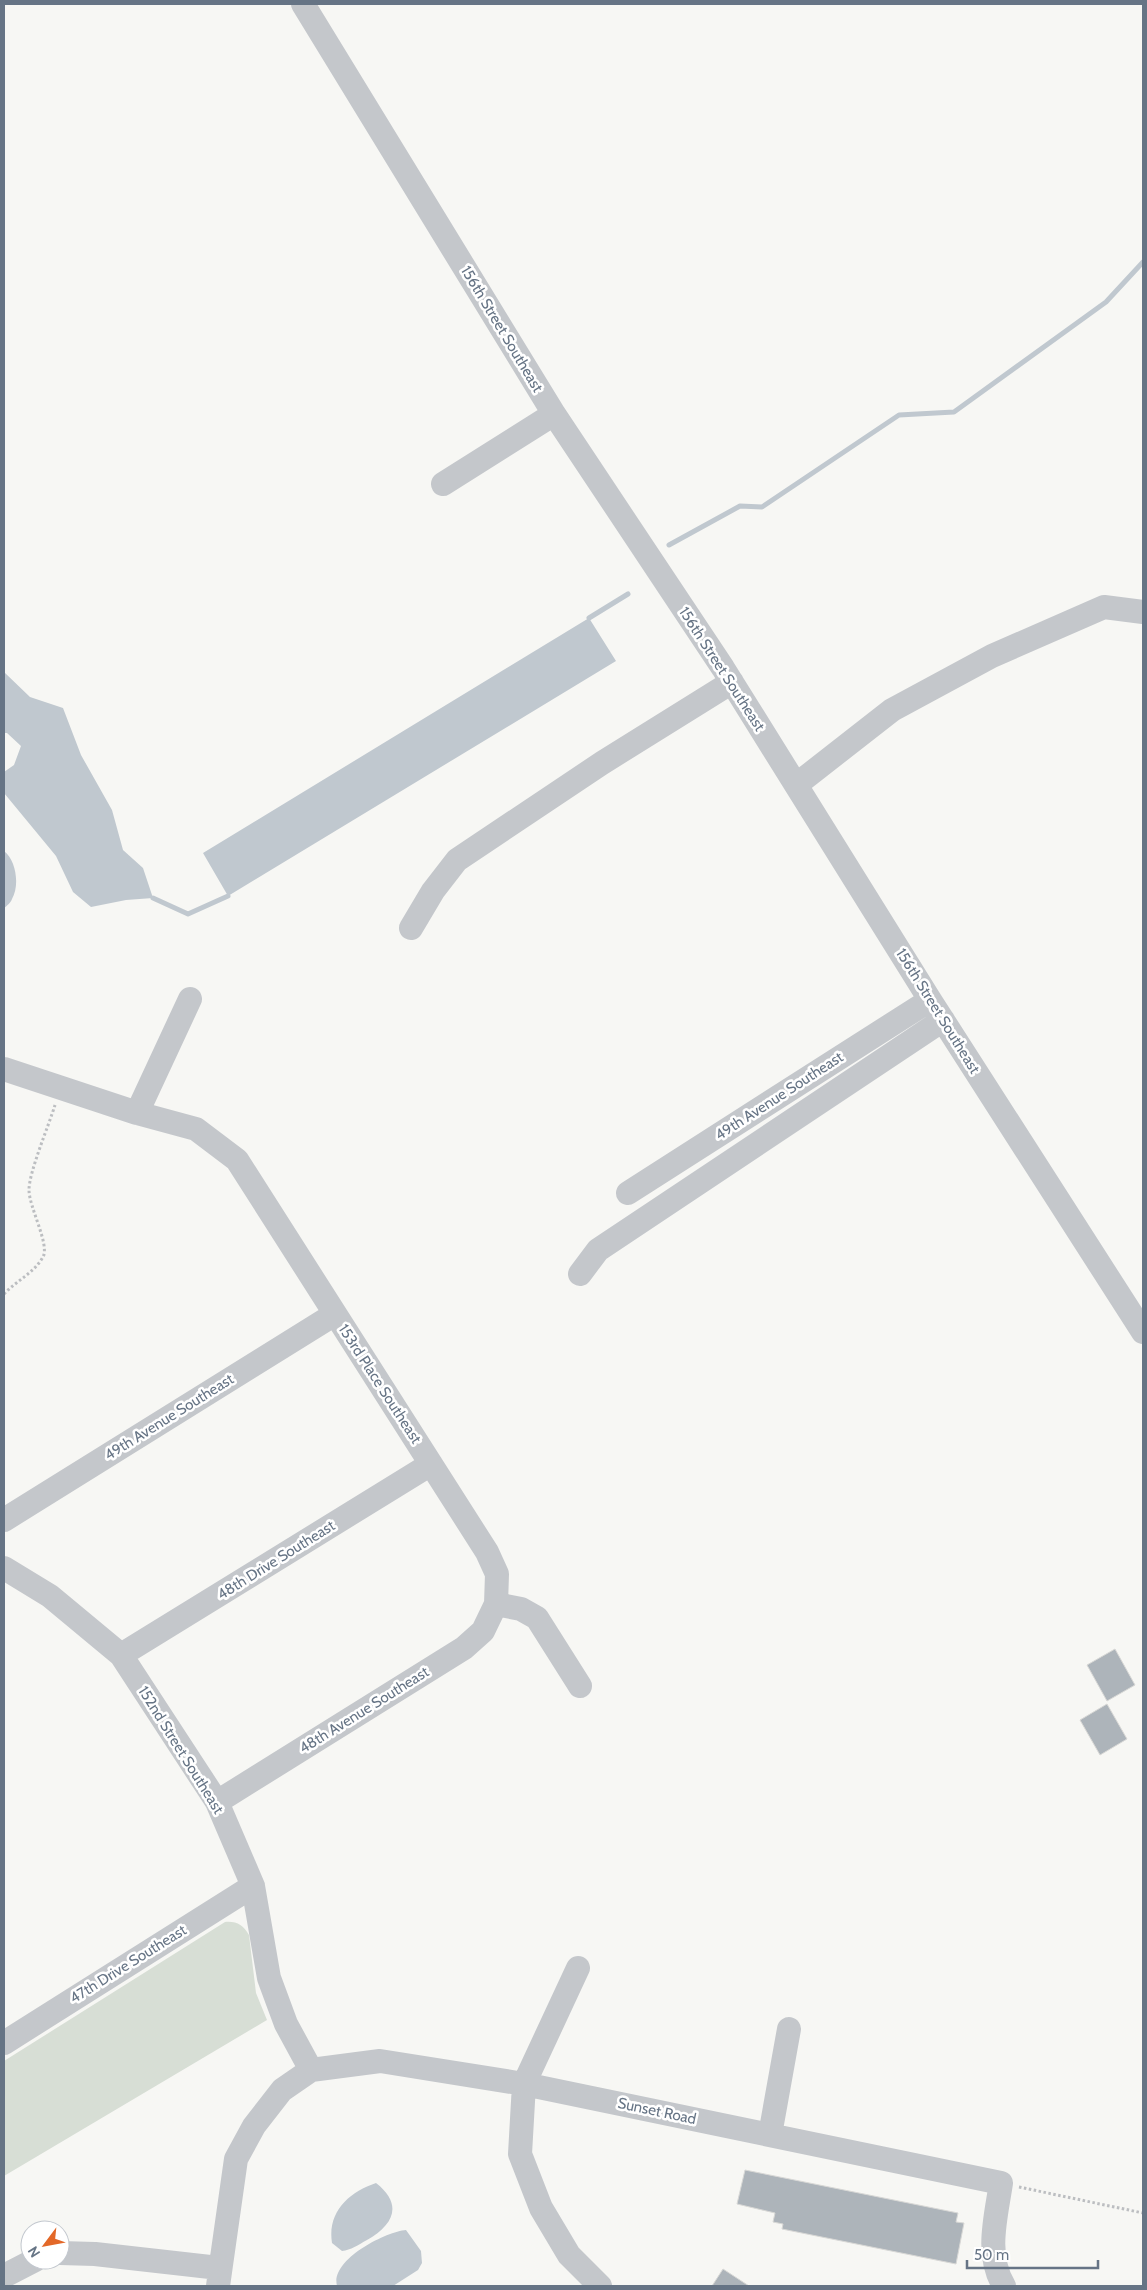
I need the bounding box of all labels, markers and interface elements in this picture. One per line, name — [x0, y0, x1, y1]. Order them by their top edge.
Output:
street label: 156th Street Southeast — [457, 263, 547, 395]
street label: 156th Street Southeast — [675, 604, 769, 734]
street label: 156th Street Southeast — [892, 945, 984, 1077]
street label: 49th Avenue Southeast — [712, 1048, 846, 1144]
street label: 153rd Place Southeast — [335, 1321, 425, 1447]
street label: 49th Avenue Southeast — [101, 1370, 237, 1464]
street label: 48th Drive Southeast — [214, 1516, 338, 1604]
street label: 48th Avenue Southeast — [296, 1663, 432, 1757]
street label: 152nd Street Southeast — [134, 1683, 228, 1817]
street label: 47th Drive Southeast — [66, 1921, 190, 2007]
street label: Sunset Road — [616, 2094, 698, 2128]
north arrow — [20, 2220, 70, 2270]
scale bar — [967, 2238, 1098, 2270]
text: N — [24, 2243, 44, 2261]
text: 50 m — [974, 2246, 1009, 2264]

